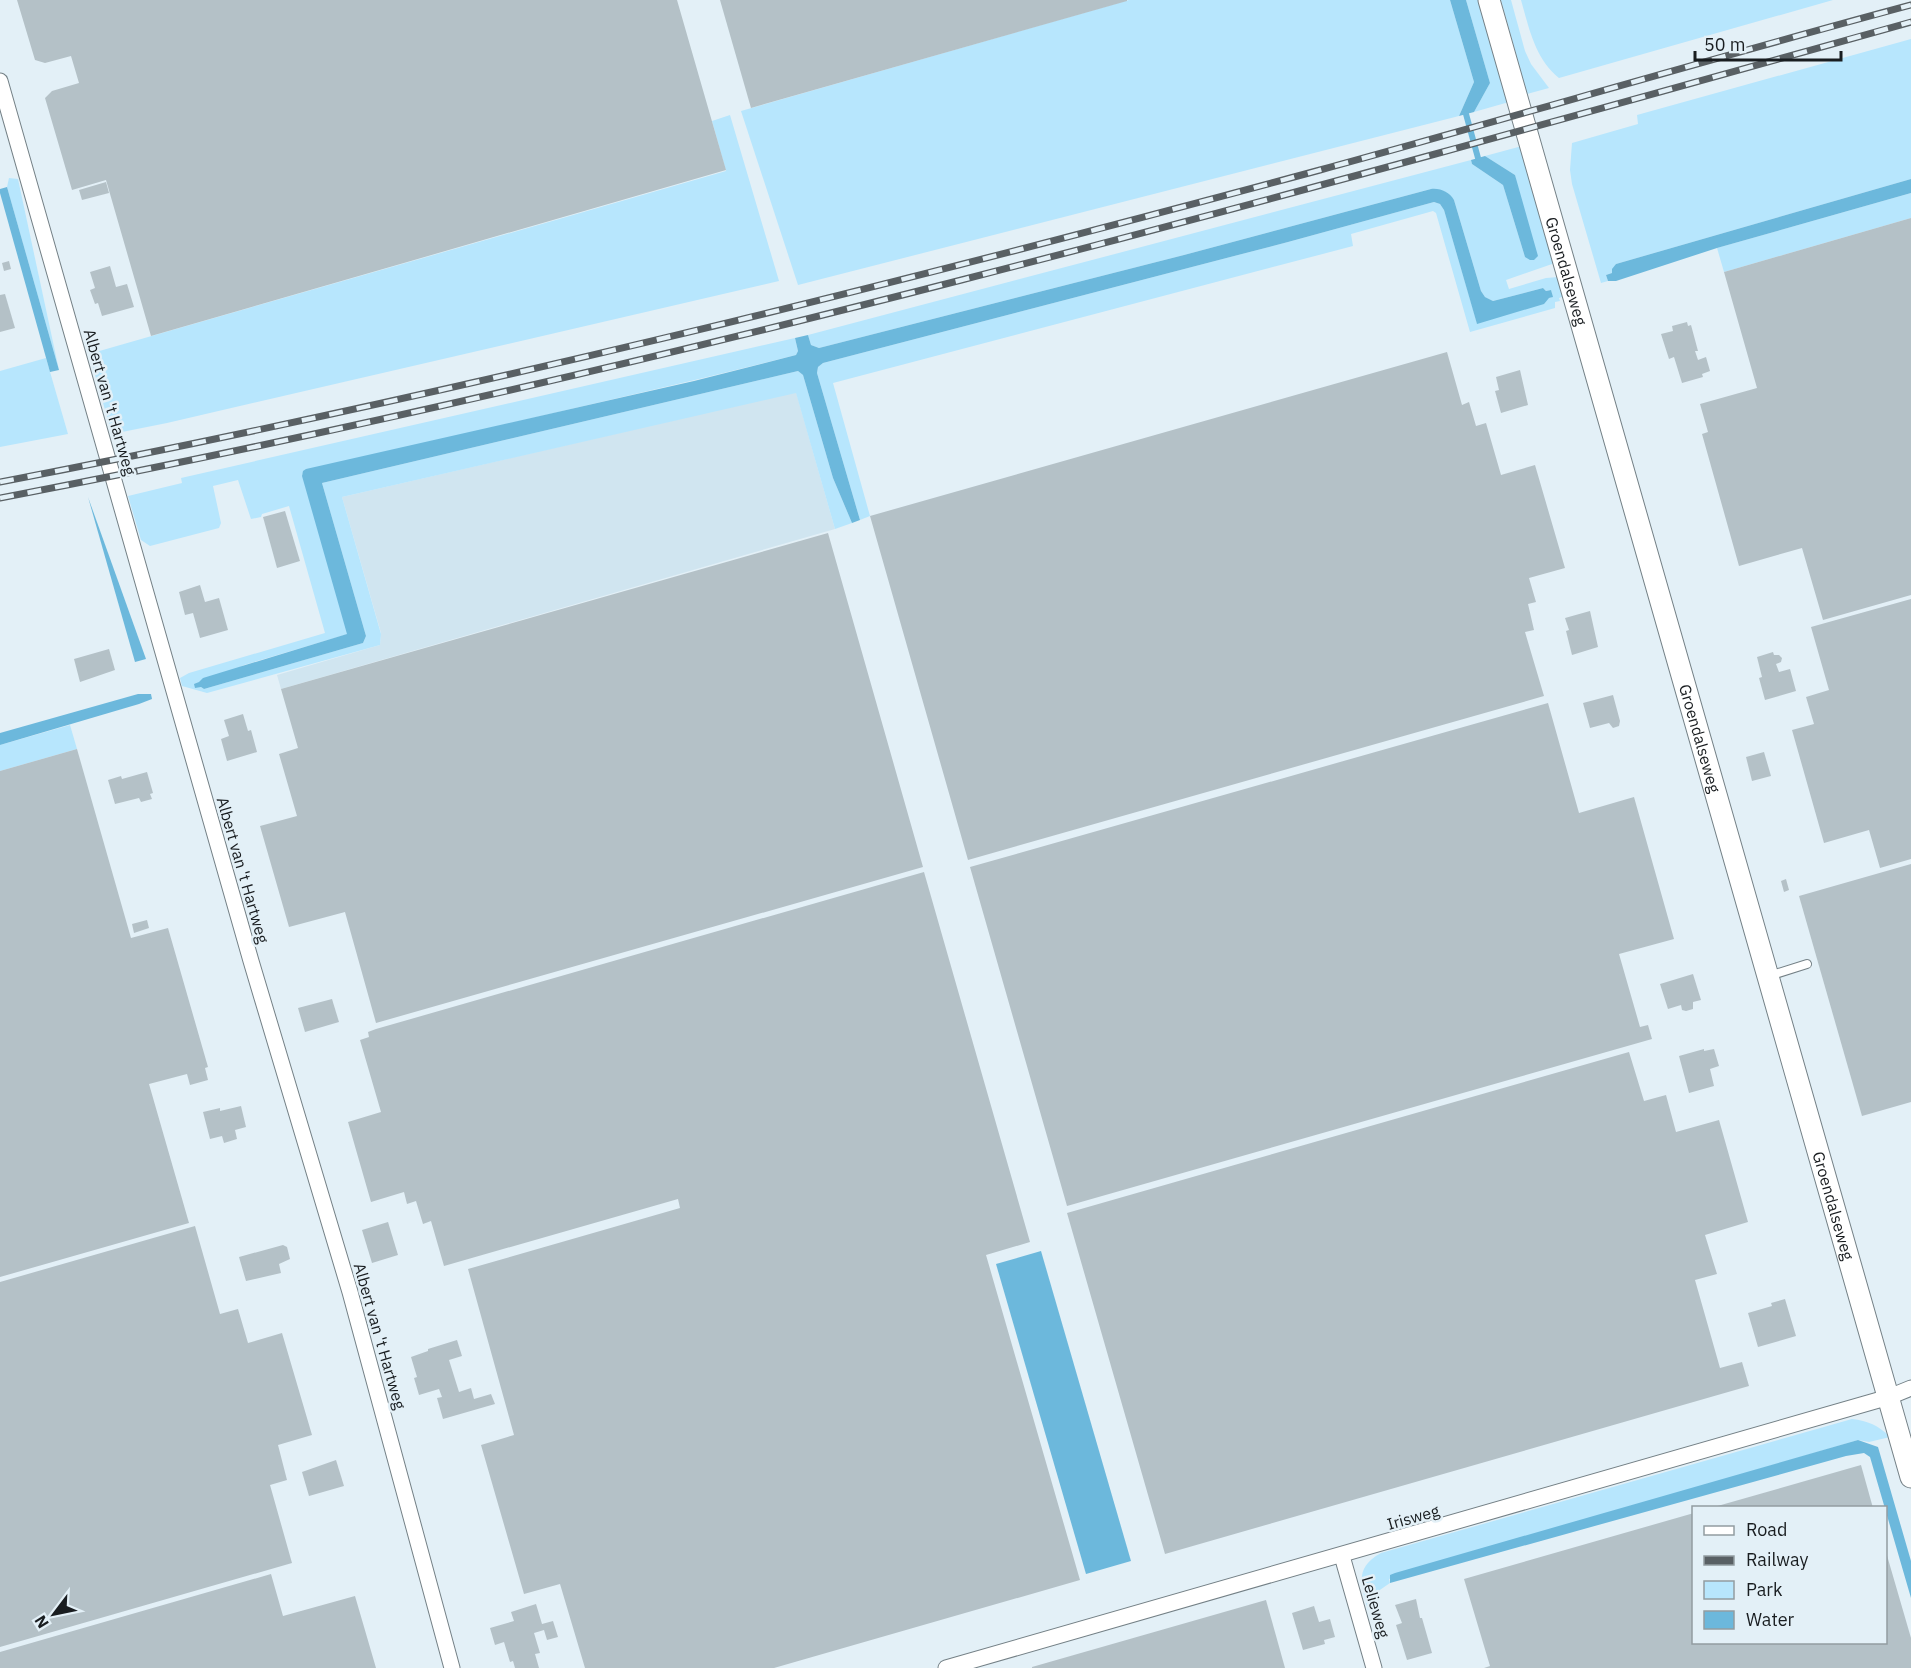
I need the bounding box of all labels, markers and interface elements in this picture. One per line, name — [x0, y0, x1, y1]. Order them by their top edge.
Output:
scale bar — [1695, 24, 1840, 62]
text: 50 m — [1704, 33, 1746, 56]
street label: Groendalseweg — [1541, 215, 1592, 328]
street label: Albert van 't Hartweg — [80, 327, 141, 478]
street label: Groendalseweg — [1675, 682, 1725, 796]
street label: Albert van 't Hartweg — [213, 795, 274, 946]
street label: Groendalseweg — [1809, 1149, 1859, 1263]
street label: Albert van 't Hartweg — [350, 1261, 411, 1412]
street label: Irisweg — [1385, 1500, 1442, 1534]
legend — [1692, 1506, 1887, 1644]
text: Road — [1746, 1518, 1787, 1541]
text: Railway — [1746, 1548, 1808, 1571]
street label: Lelieweg — [1358, 1574, 1394, 1641]
text: Park — [1746, 1578, 1783, 1601]
north arrow — [24, 1584, 84, 1644]
text: Water — [1746, 1608, 1795, 1631]
text: N — [30, 1612, 53, 1632]

